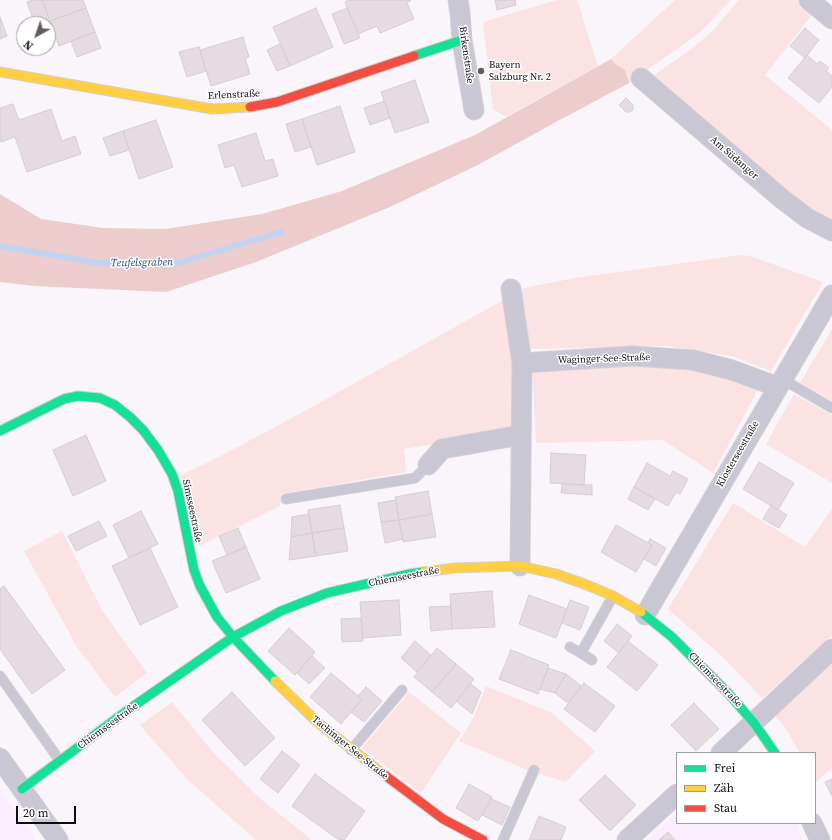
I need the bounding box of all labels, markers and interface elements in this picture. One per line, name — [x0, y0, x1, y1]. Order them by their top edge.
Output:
north arrow — [16, 16, 56, 56]
street label: Birkenstraße — [456, 26, 476, 84]
text: N — [21, 36, 37, 53]
place label: Bayern Salzburg Nr. 2 — [489, 59, 551, 82]
marker: Bayern Salzburg Nr. 2 — [476, 66, 486, 76]
street label: Erlenstraße — [208, 88, 260, 102]
street label: Am Südanger — [707, 134, 761, 182]
water label: Teufelsgraben — [111, 256, 173, 270]
street label: Waginger-See-Straße — [558, 351, 650, 367]
street label: Klosterseestraße — [714, 419, 762, 489]
street label: Simsseestraße — [179, 479, 205, 543]
street label: Chiemseestraße — [368, 564, 440, 590]
street label: Chiemseestraße — [686, 650, 744, 710]
street label: Chiemseestraße — [75, 700, 141, 752]
street label: Tachinger-See-Straße — [309, 714, 391, 782]
legend — [676, 752, 816, 824]
text: Frei — [714, 760, 735, 776]
text: Zäh — [714, 780, 734, 796]
scale bar — [18, 798, 78, 824]
text: Stau — [714, 800, 737, 816]
text: 20 m — [23, 805, 49, 821]

